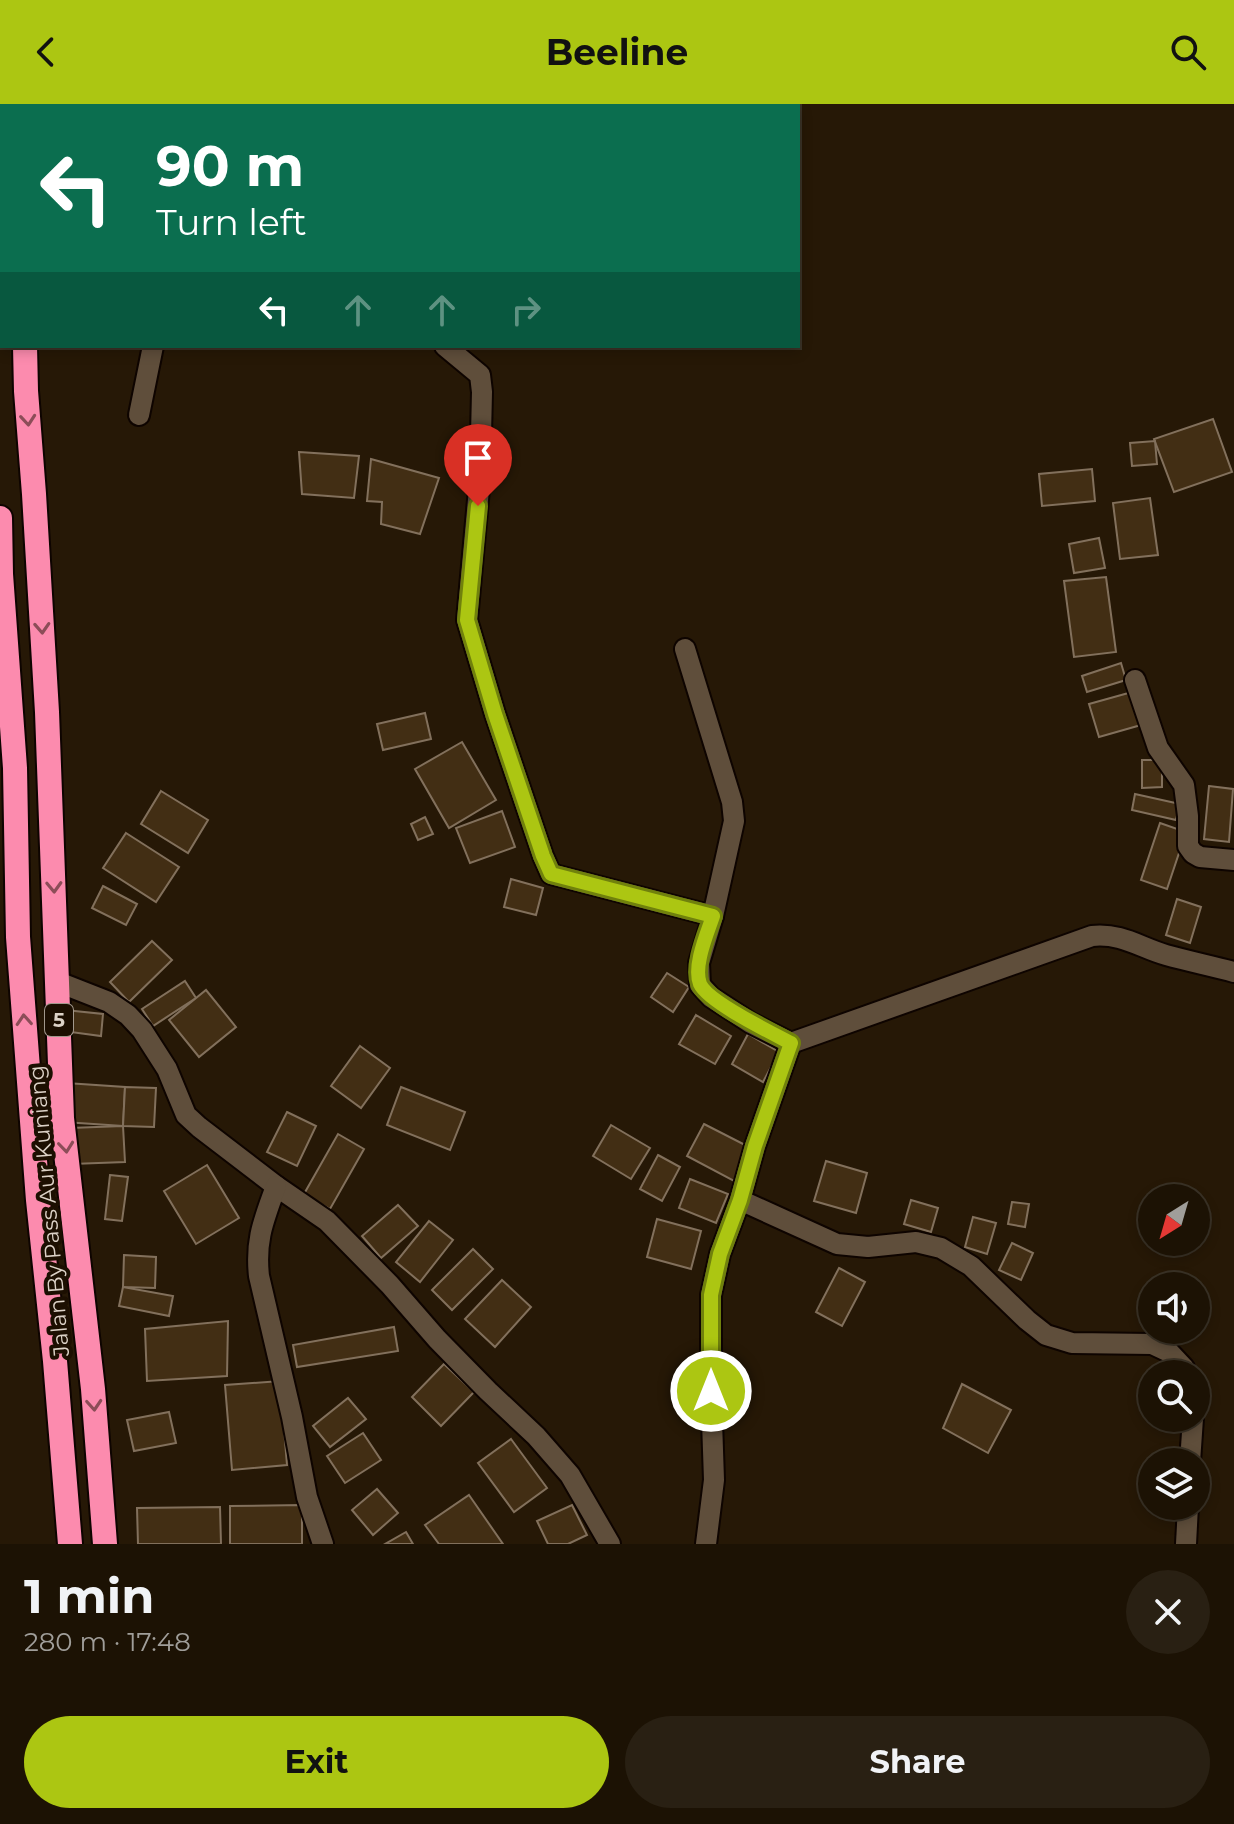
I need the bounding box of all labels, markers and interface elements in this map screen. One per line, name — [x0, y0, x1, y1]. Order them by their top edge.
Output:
icon: back — [24, 30, 68, 74]
text: Beeline — [546, 30, 688, 74]
icon: search — [1166, 30, 1210, 74]
text: 90 m — [156, 132, 304, 200]
icon: left — [24, 136, 128, 240]
text: Turn left — [156, 200, 307, 244]
icon: left — [252, 288, 296, 332]
icon: ahead — [336, 288, 380, 332]
icon: ahead — [420, 288, 464, 332]
icon: right — [504, 288, 548, 332]
one-way arrow — [19, 414, 36, 427]
pin — [444, 424, 512, 506]
icon: arrive — [456, 436, 500, 480]
one-way arrow — [33, 622, 50, 635]
one-way arrow — [46, 881, 63, 894]
road number: 5 — [45, 1004, 73, 1036]
one-way arrow — [16, 1013, 33, 1026]
street label: Jalan By Pass Aur Kuniang — [23, 1064, 75, 1359]
one-way arrow — [57, 1141, 74, 1154]
north arrow — [1138, 1184, 1210, 1256]
map controls — [1138, 1184, 1210, 1520]
button: sound — [1138, 1272, 1210, 1344]
position arrow — [669, 1349, 753, 1433]
button: search — [1138, 1360, 1210, 1432]
one-way arrow — [86, 1399, 103, 1412]
button: layers — [1138, 1448, 1210, 1520]
text: 1 min — [24, 1567, 154, 1625]
button: close — [1126, 1570, 1210, 1654]
text: 280 m · 17:48 — [24, 1626, 191, 1658]
button: Exit — [24, 1716, 609, 1808]
button: Share — [625, 1716, 1210, 1808]

